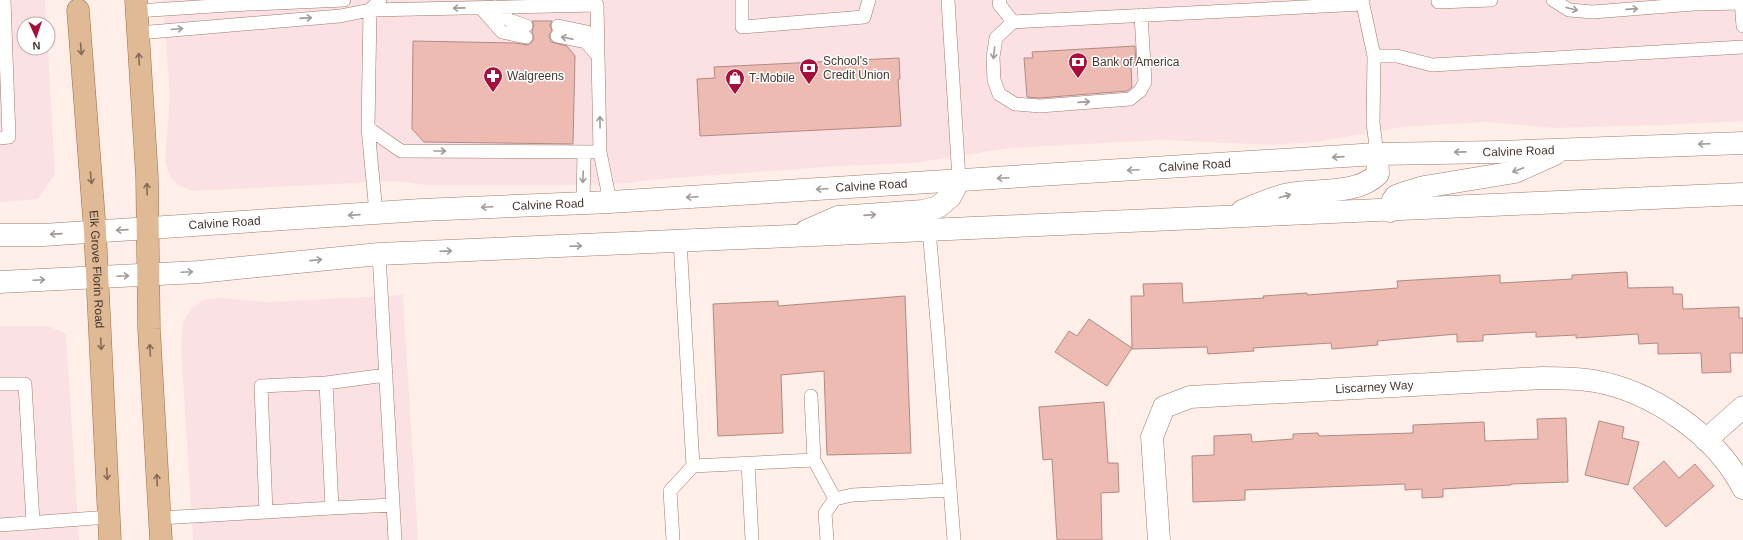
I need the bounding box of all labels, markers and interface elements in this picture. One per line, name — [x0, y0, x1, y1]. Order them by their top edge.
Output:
one-way arrow — [453, 4, 466, 12]
one-way arrow — [1565, 6, 1578, 13]
one-way arrow — [1625, 6, 1638, 13]
one-way arrow — [299, 15, 312, 22]
north arrow — [16, 16, 56, 56]
one-way arrow — [170, 25, 183, 33]
one-way arrow — [561, 34, 574, 42]
text: N — [32, 40, 41, 52]
one-way arrow — [78, 42, 85, 55]
one-way arrow — [990, 46, 997, 59]
bank icon: Bank of America — [1067, 51, 1089, 79]
one-way arrow — [136, 53, 143, 66]
place label: School's Credit Union — [823, 54, 890, 82]
place label: Bank of America — [1092, 55, 1180, 69]
bank icon: School's Credit Union — [798, 57, 820, 85]
pharmacy icon: Walgreens — [482, 65, 504, 93]
shop icon: T-Mobile — [724, 67, 746, 95]
place label: Walgreens — [507, 69, 564, 83]
place label: T-Mobile — [749, 71, 795, 85]
one-way arrow — [1077, 99, 1090, 106]
one-way arrow — [596, 116, 604, 129]
one-way arrow — [1698, 140, 1711, 148]
street label: Calvine Road — [1482, 143, 1555, 159]
one-way arrow — [433, 147, 446, 155]
one-way arrow — [1454, 149, 1467, 156]
one-way arrow — [1332, 153, 1345, 160]
street label: Calvine Road — [1158, 156, 1231, 175]
one-way arrow — [1512, 166, 1524, 174]
one-way arrow — [1127, 167, 1140, 174]
one-way arrow — [579, 170, 587, 183]
one-way arrow — [88, 171, 95, 184]
one-way arrow — [997, 174, 1010, 181]
street label: Calvine Road — [835, 176, 908, 195]
one-way arrow — [143, 183, 151, 196]
one-way arrow — [816, 185, 829, 192]
one-way arrow — [1279, 192, 1292, 199]
one-way arrow — [686, 193, 699, 200]
street label: Calvine Road — [512, 196, 584, 213]
one-way arrow — [481, 204, 494, 211]
street label: Elk Grove Florin Road — [86, 210, 107, 329]
one-way arrow — [348, 211, 361, 218]
one-way arrow — [863, 211, 876, 218]
street label: Calvine Road — [188, 214, 261, 232]
one-way arrow — [116, 226, 129, 233]
one-way arrow — [50, 230, 63, 238]
one-way arrow — [569, 242, 582, 249]
one-way arrow — [439, 248, 452, 255]
one-way arrow — [309, 257, 322, 264]
one-way arrow — [180, 269, 193, 276]
one-way arrow — [116, 272, 129, 279]
one-way arrow — [32, 277, 45, 284]
one-way arrow — [97, 337, 104, 350]
one-way arrow — [146, 344, 154, 357]
street label: Liscarney Way — [1335, 378, 1414, 396]
one-way arrow — [103, 467, 110, 480]
one-way arrow — [154, 473, 161, 486]

